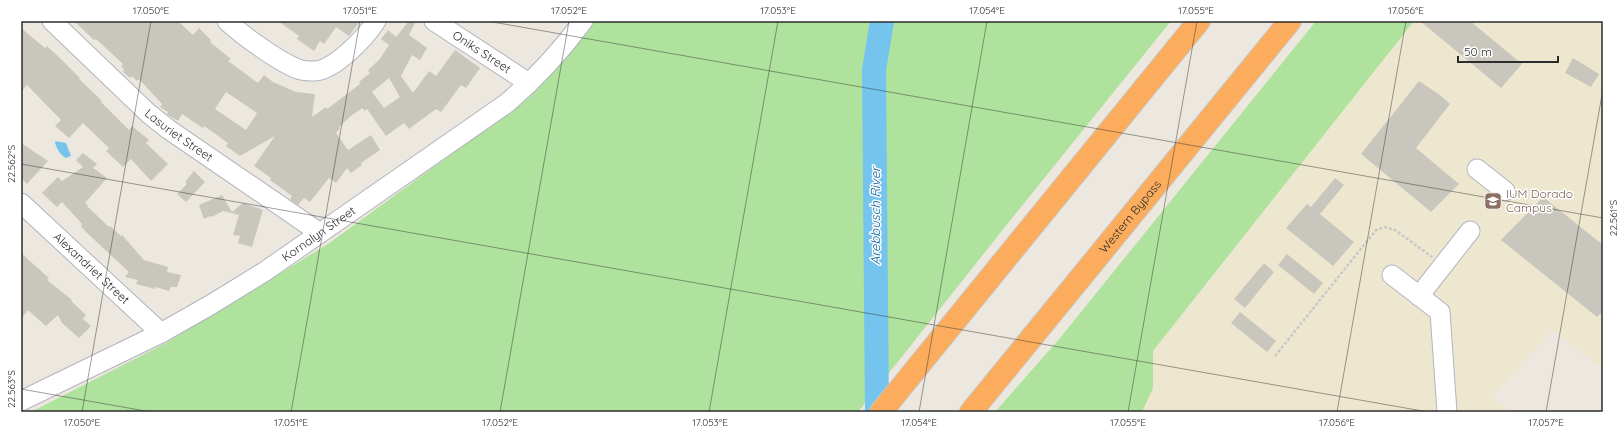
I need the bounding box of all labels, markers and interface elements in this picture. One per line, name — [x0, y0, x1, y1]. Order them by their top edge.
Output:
text: 17.050°E — [133, 4, 169, 17]
text: 17.051°E — [343, 4, 377, 17]
text: 17.052°E — [551, 4, 587, 17]
text: 17.053°E — [760, 4, 796, 17]
text: 17.054°E — [969, 4, 1005, 17]
text: 17.055°E — [1178, 4, 1214, 17]
text: 17.056°E — [1388, 4, 1424, 17]
street label: Oniks Street — [450, 27, 514, 76]
scale bar — [1458, 38, 1558, 64]
text: 50 m — [1464, 44, 1492, 59]
street label: Lasuriet Street — [142, 105, 216, 164]
text: 22.562°S — [5, 145, 18, 183]
water label: Arebbusch River — [867, 165, 883, 265]
street label: Western Bypass — [1096, 177, 1164, 256]
place label: IUM Dorado Campus — [1506, 186, 1573, 215]
school or university icon: IUM Dorado Campus — [1483, 191, 1503, 211]
text: 22.561°S — [1607, 199, 1620, 236]
street label: Kornalyn Street — [279, 203, 358, 264]
street label: Alexandriet Street — [50, 229, 133, 307]
text: 22.563°S — [5, 370, 18, 408]
text: 17.050°E — [64, 416, 100, 429]
text: 17.051°E — [274, 416, 308, 429]
text: 17.052°E — [482, 416, 518, 429]
text: 17.053°E — [692, 416, 728, 429]
text: 17.054°E — [901, 416, 937, 429]
text: 17.055°E — [1110, 416, 1146, 429]
text: 17.056°E — [1319, 416, 1355, 429]
text: 17.057°E — [1528, 416, 1564, 429]

